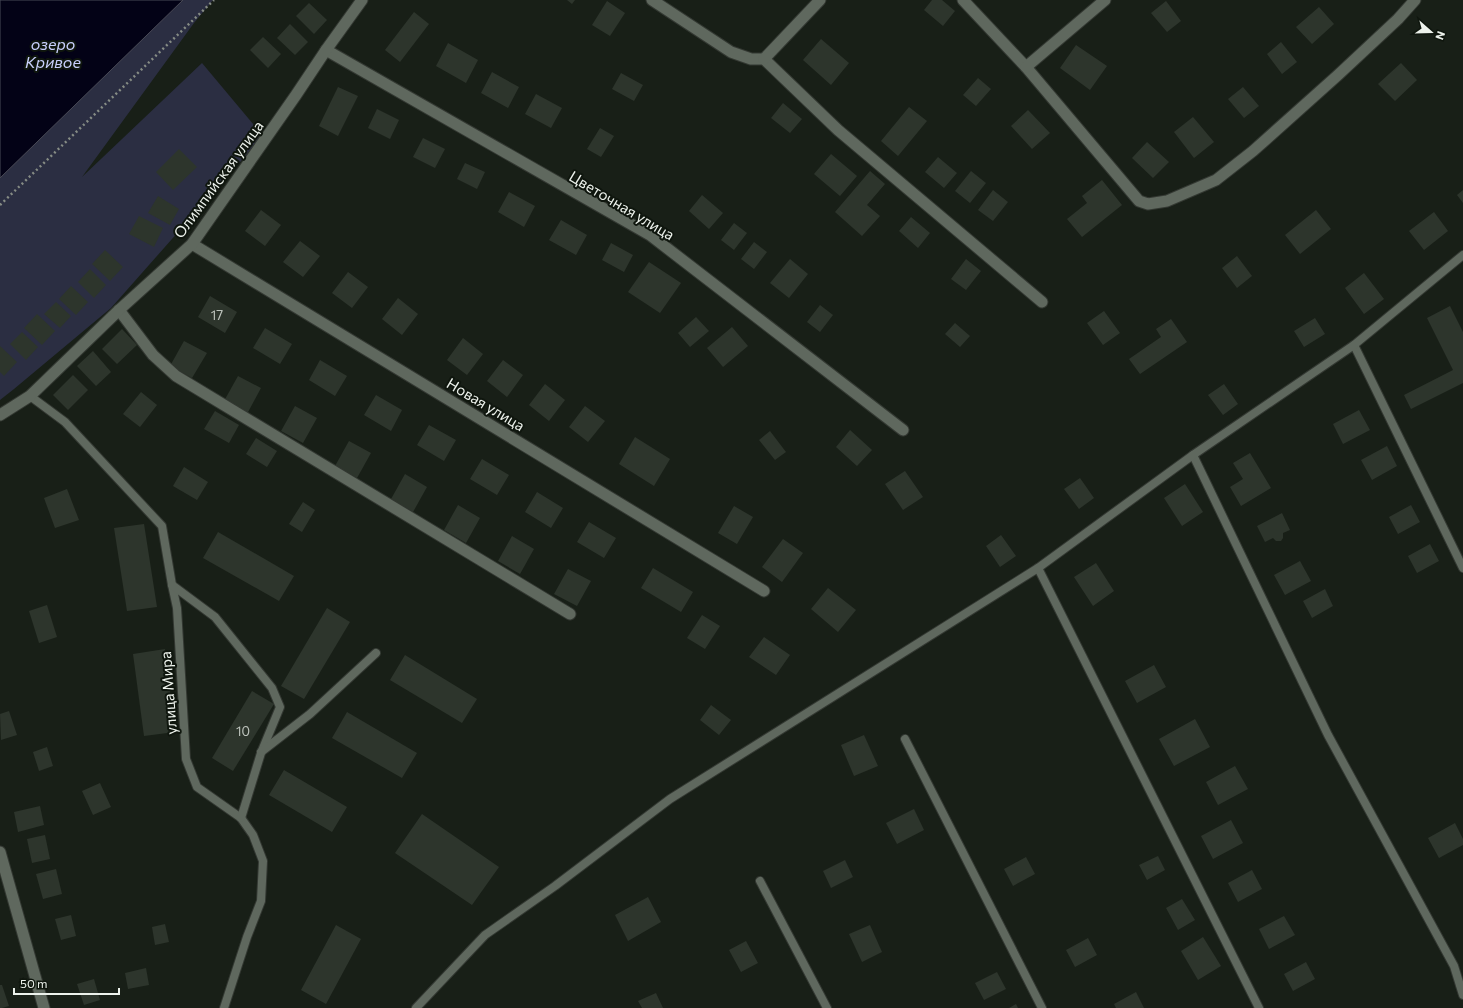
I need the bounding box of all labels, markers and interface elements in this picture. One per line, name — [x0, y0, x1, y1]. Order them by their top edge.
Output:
north arrow — [1411, 12, 1451, 52]
text: N — [1433, 29, 1448, 42]
water label: озеро Кривое — [25, 34, 81, 71]
street label: Олимпийская улица — [169, 117, 267, 241]
street label: Цветочная улица — [566, 167, 678, 243]
house number: 17 — [211, 307, 223, 323]
street label: Новая улица — [444, 374, 528, 434]
street label: улица Мира — [156, 651, 180, 735]
house number: 10 — [236, 723, 250, 739]
scale bar — [14, 970, 119, 996]
text: 50 m — [20, 976, 48, 990]

